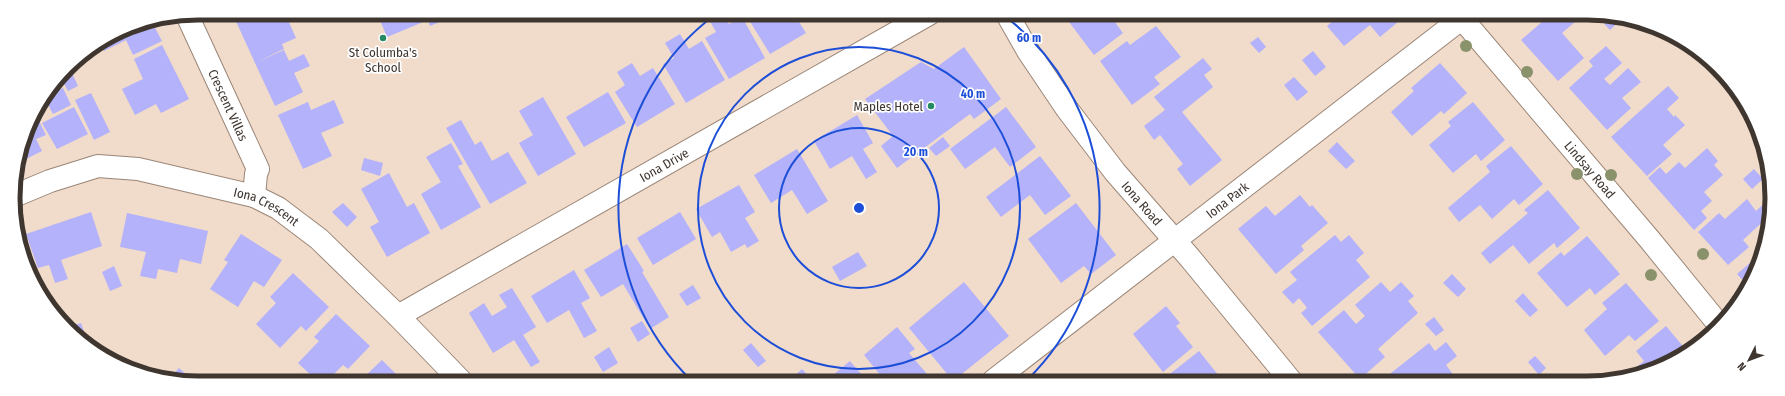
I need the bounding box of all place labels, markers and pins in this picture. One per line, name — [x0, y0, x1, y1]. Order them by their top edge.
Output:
marker: St Columba's School — [378, 33, 388, 43]
place label: St Columba's School — [349, 45, 418, 75]
place label: Maples Hotel — [853, 99, 924, 114]
marker: Maples Hotel — [926, 101, 936, 111]
centre of rings — [852, 201, 866, 215]

